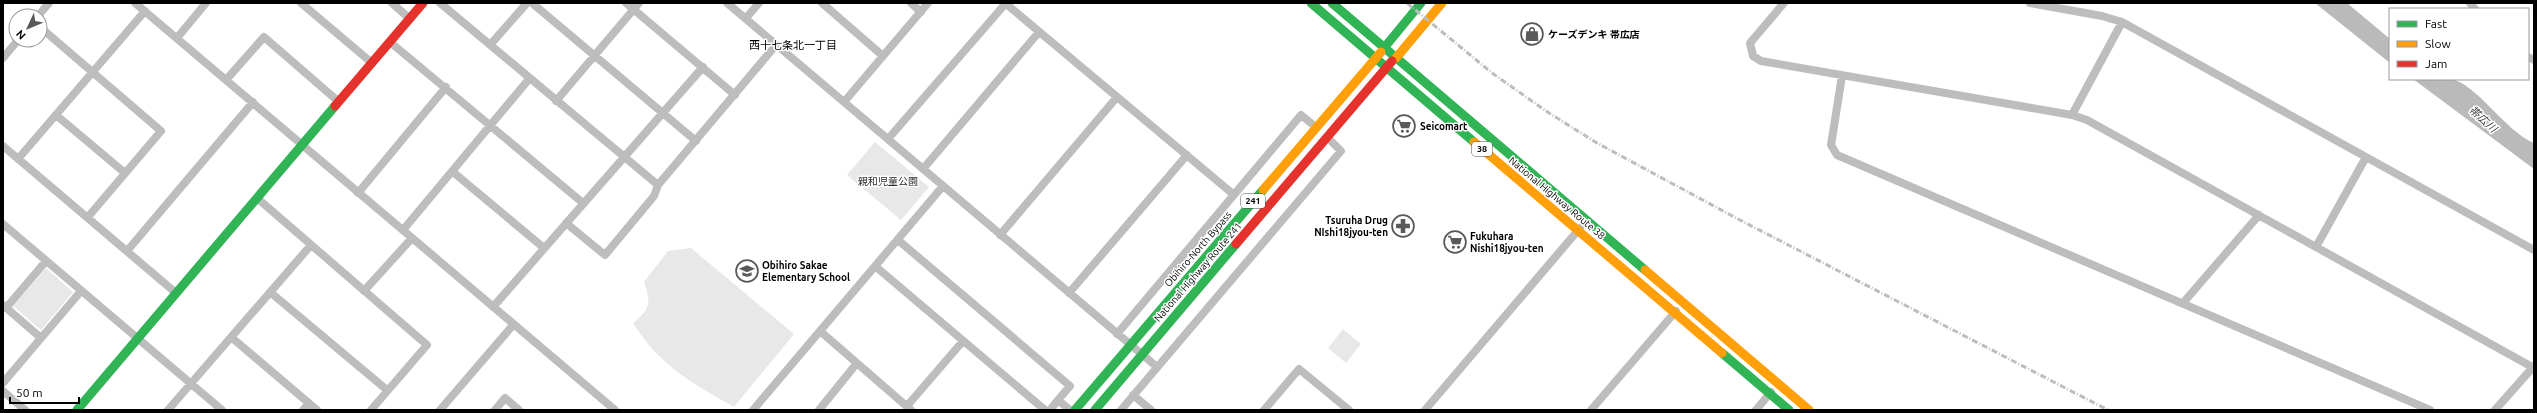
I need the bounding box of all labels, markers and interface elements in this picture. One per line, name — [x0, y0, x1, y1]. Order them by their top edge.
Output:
north arrow — [8, 8, 48, 48]
legend — [2389, 8, 2529, 80]
text: Fast — [2425, 17, 2447, 30]
shop icon: ケーズデンキ 帯広店 — [1519, 21, 1545, 47]
text: N — [14, 28, 28, 42]
place label: ケーズデンキ 帯広店 — [1548, 29, 1640, 40]
text: Slow — [2425, 37, 2451, 50]
district label: 西十七条北一丁目 — [749, 39, 837, 51]
text: Jam — [2425, 57, 2447, 70]
water label: 帯広川 — [2467, 104, 2500, 135]
supermarket icon: Seicomart — [1391, 113, 1417, 139]
place label: Seicomart — [1420, 121, 1468, 132]
road number: 38 — [1472, 142, 1492, 156]
street label: National Highway Route 38 — [1507, 155, 1607, 242]
park label: 親和児童公園 — [858, 176, 918, 187]
road number: 241 — [1241, 194, 1265, 208]
street label: Obihiro-North Bypass — [1162, 209, 1234, 289]
pharmacy icon: Tsuruha Drug NIshi18jyou-ten — [1390, 213, 1416, 239]
place label: Tsuruha Drug NIshi18jyou-ten — [1314, 215, 1388, 238]
street label: National Highway Route 241 — [1152, 220, 1244, 324]
supermarket icon: Fukuhara Nishi18jyou-ten — [1442, 229, 1468, 255]
place label: Fukuhara Nishi18jyou-ten — [1470, 231, 1544, 254]
school or university icon: Obihiro Sakae Elementary School — [734, 258, 760, 284]
place label: Obihiro Sakae Elementary School — [762, 260, 850, 283]
scale bar — [10, 379, 79, 405]
text: 50 m — [16, 386, 43, 399]

